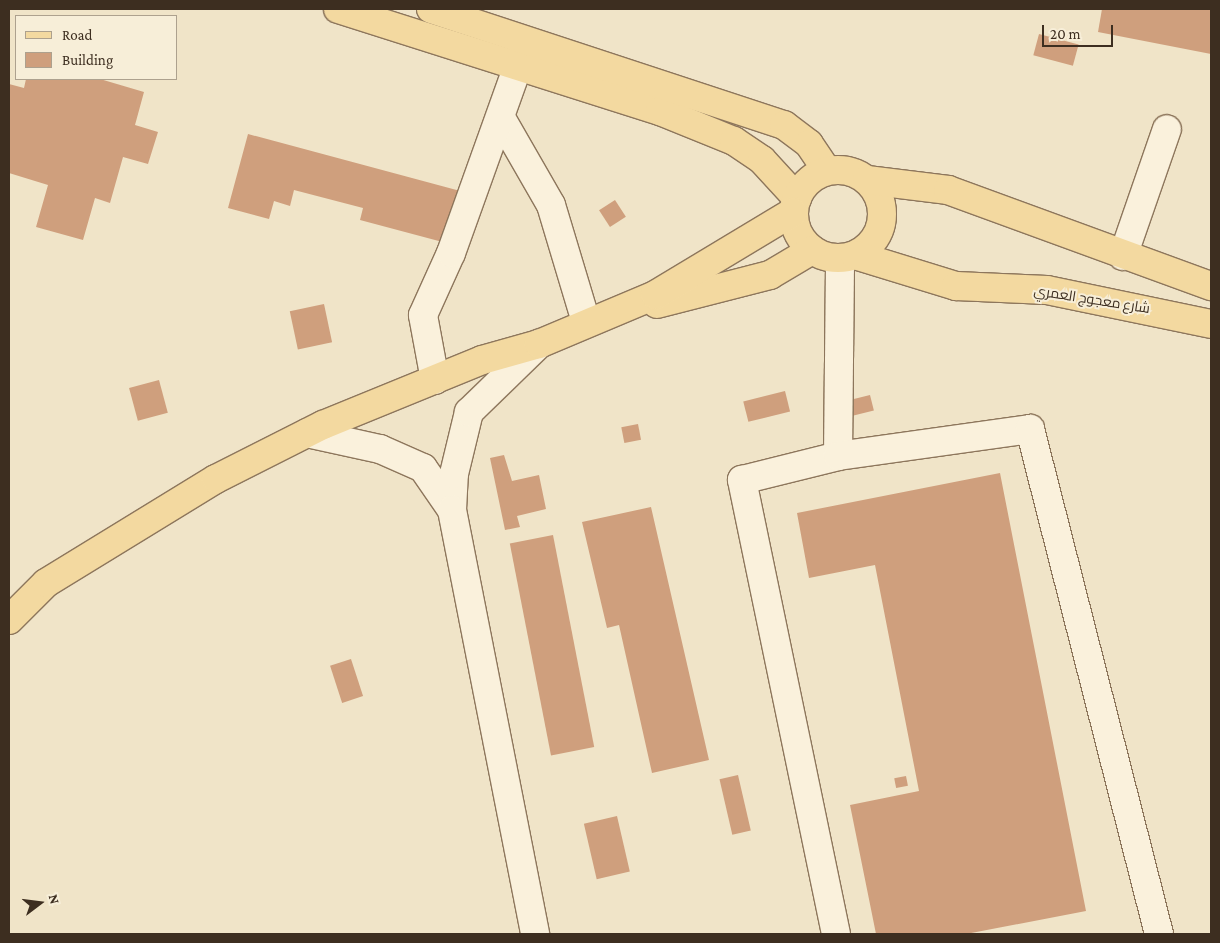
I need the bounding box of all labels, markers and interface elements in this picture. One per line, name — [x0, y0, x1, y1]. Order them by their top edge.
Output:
legend — [15, 15, 178, 80]
scale bar — [1045, 15, 1116, 47]
text: 20 m — [1050, 26, 1081, 42]
text: Road — [62, 27, 92, 43]
text: Building — [62, 52, 113, 68]
street label: شارع معجوج العمري — [1033, 282, 1151, 316]
north arrow — [15, 878, 65, 928]
text: N — [46, 892, 63, 906]

